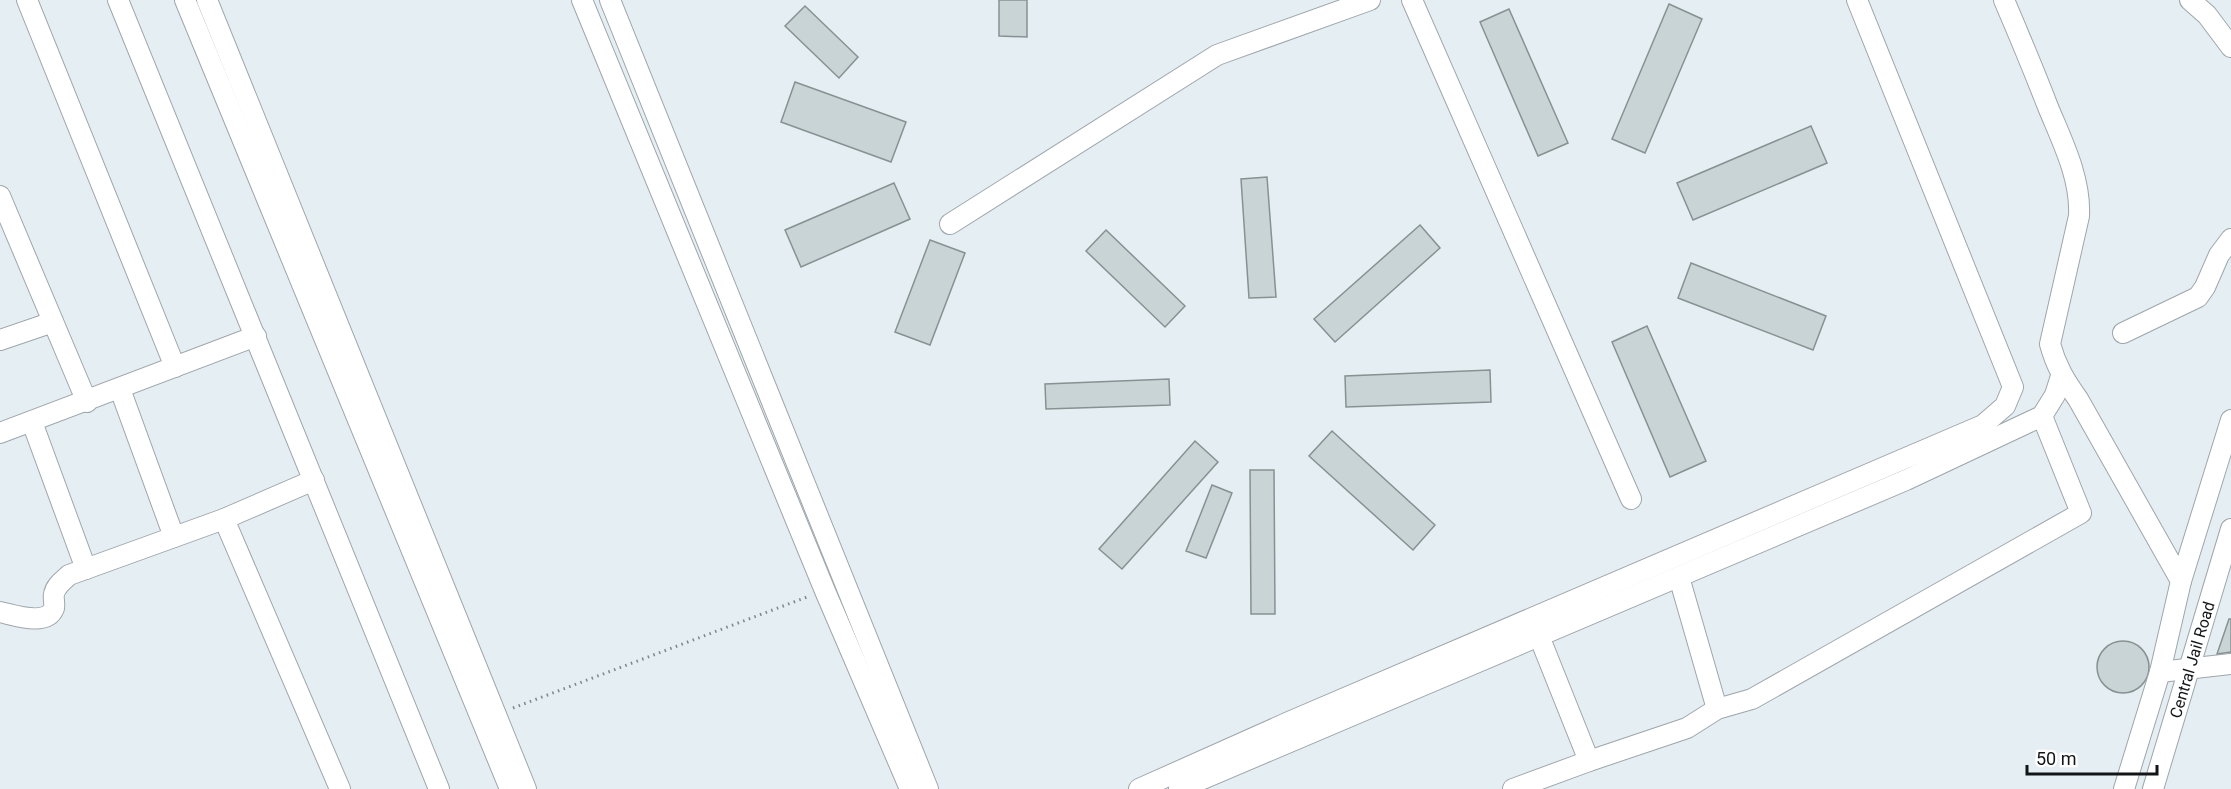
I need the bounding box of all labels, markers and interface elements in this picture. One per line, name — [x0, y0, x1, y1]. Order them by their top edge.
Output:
street label: Central Jail Road — [2166, 599, 2219, 720]
scale bar — [2027, 738, 2158, 776]
text: 50 m — [2036, 748, 2076, 769]

